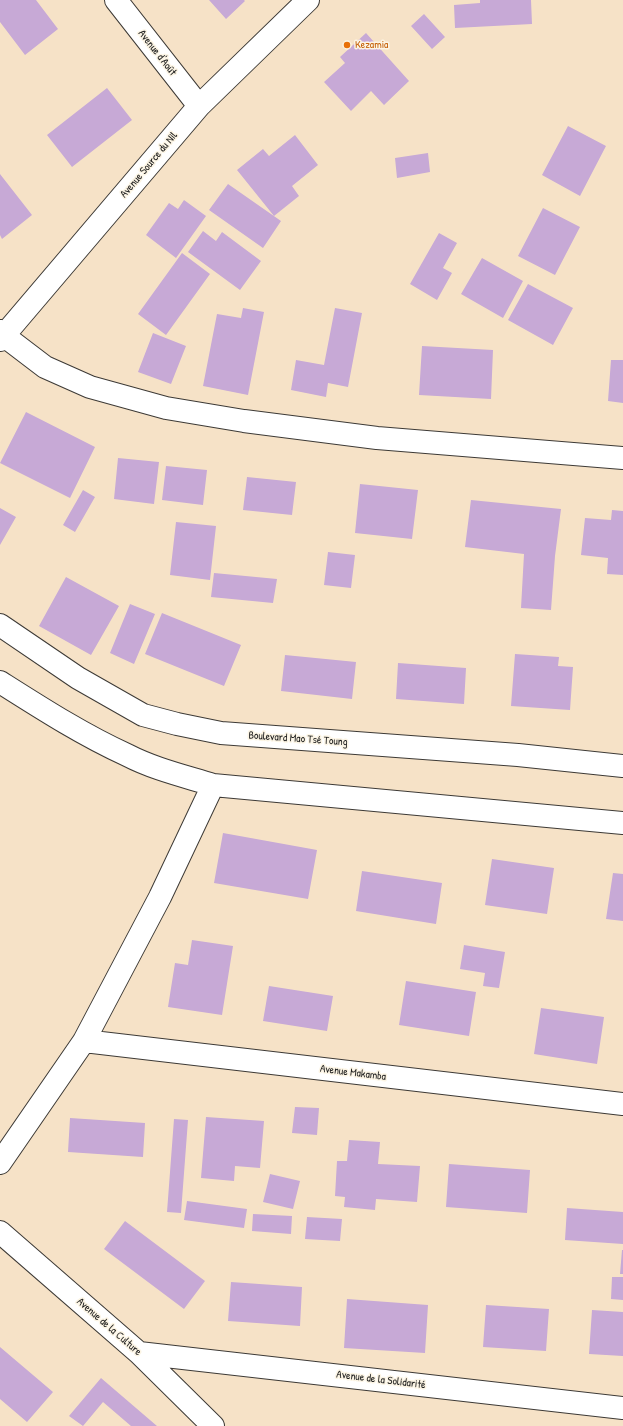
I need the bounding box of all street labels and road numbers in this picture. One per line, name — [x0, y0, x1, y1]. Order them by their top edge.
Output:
street label: Avenue d'Août — [135, 27, 179, 79]
street label: Avenue Source du Nil — [118, 129, 180, 201]
street label: Boulevard Mao Tsé Toung — [248, 729, 348, 749]
street label: Avenue Makamba — [319, 1062, 387, 1084]
street label: Avenue de la Culture — [74, 1295, 144, 1359]
street label: Avenue de la Solidarité — [336, 1368, 426, 1392]

